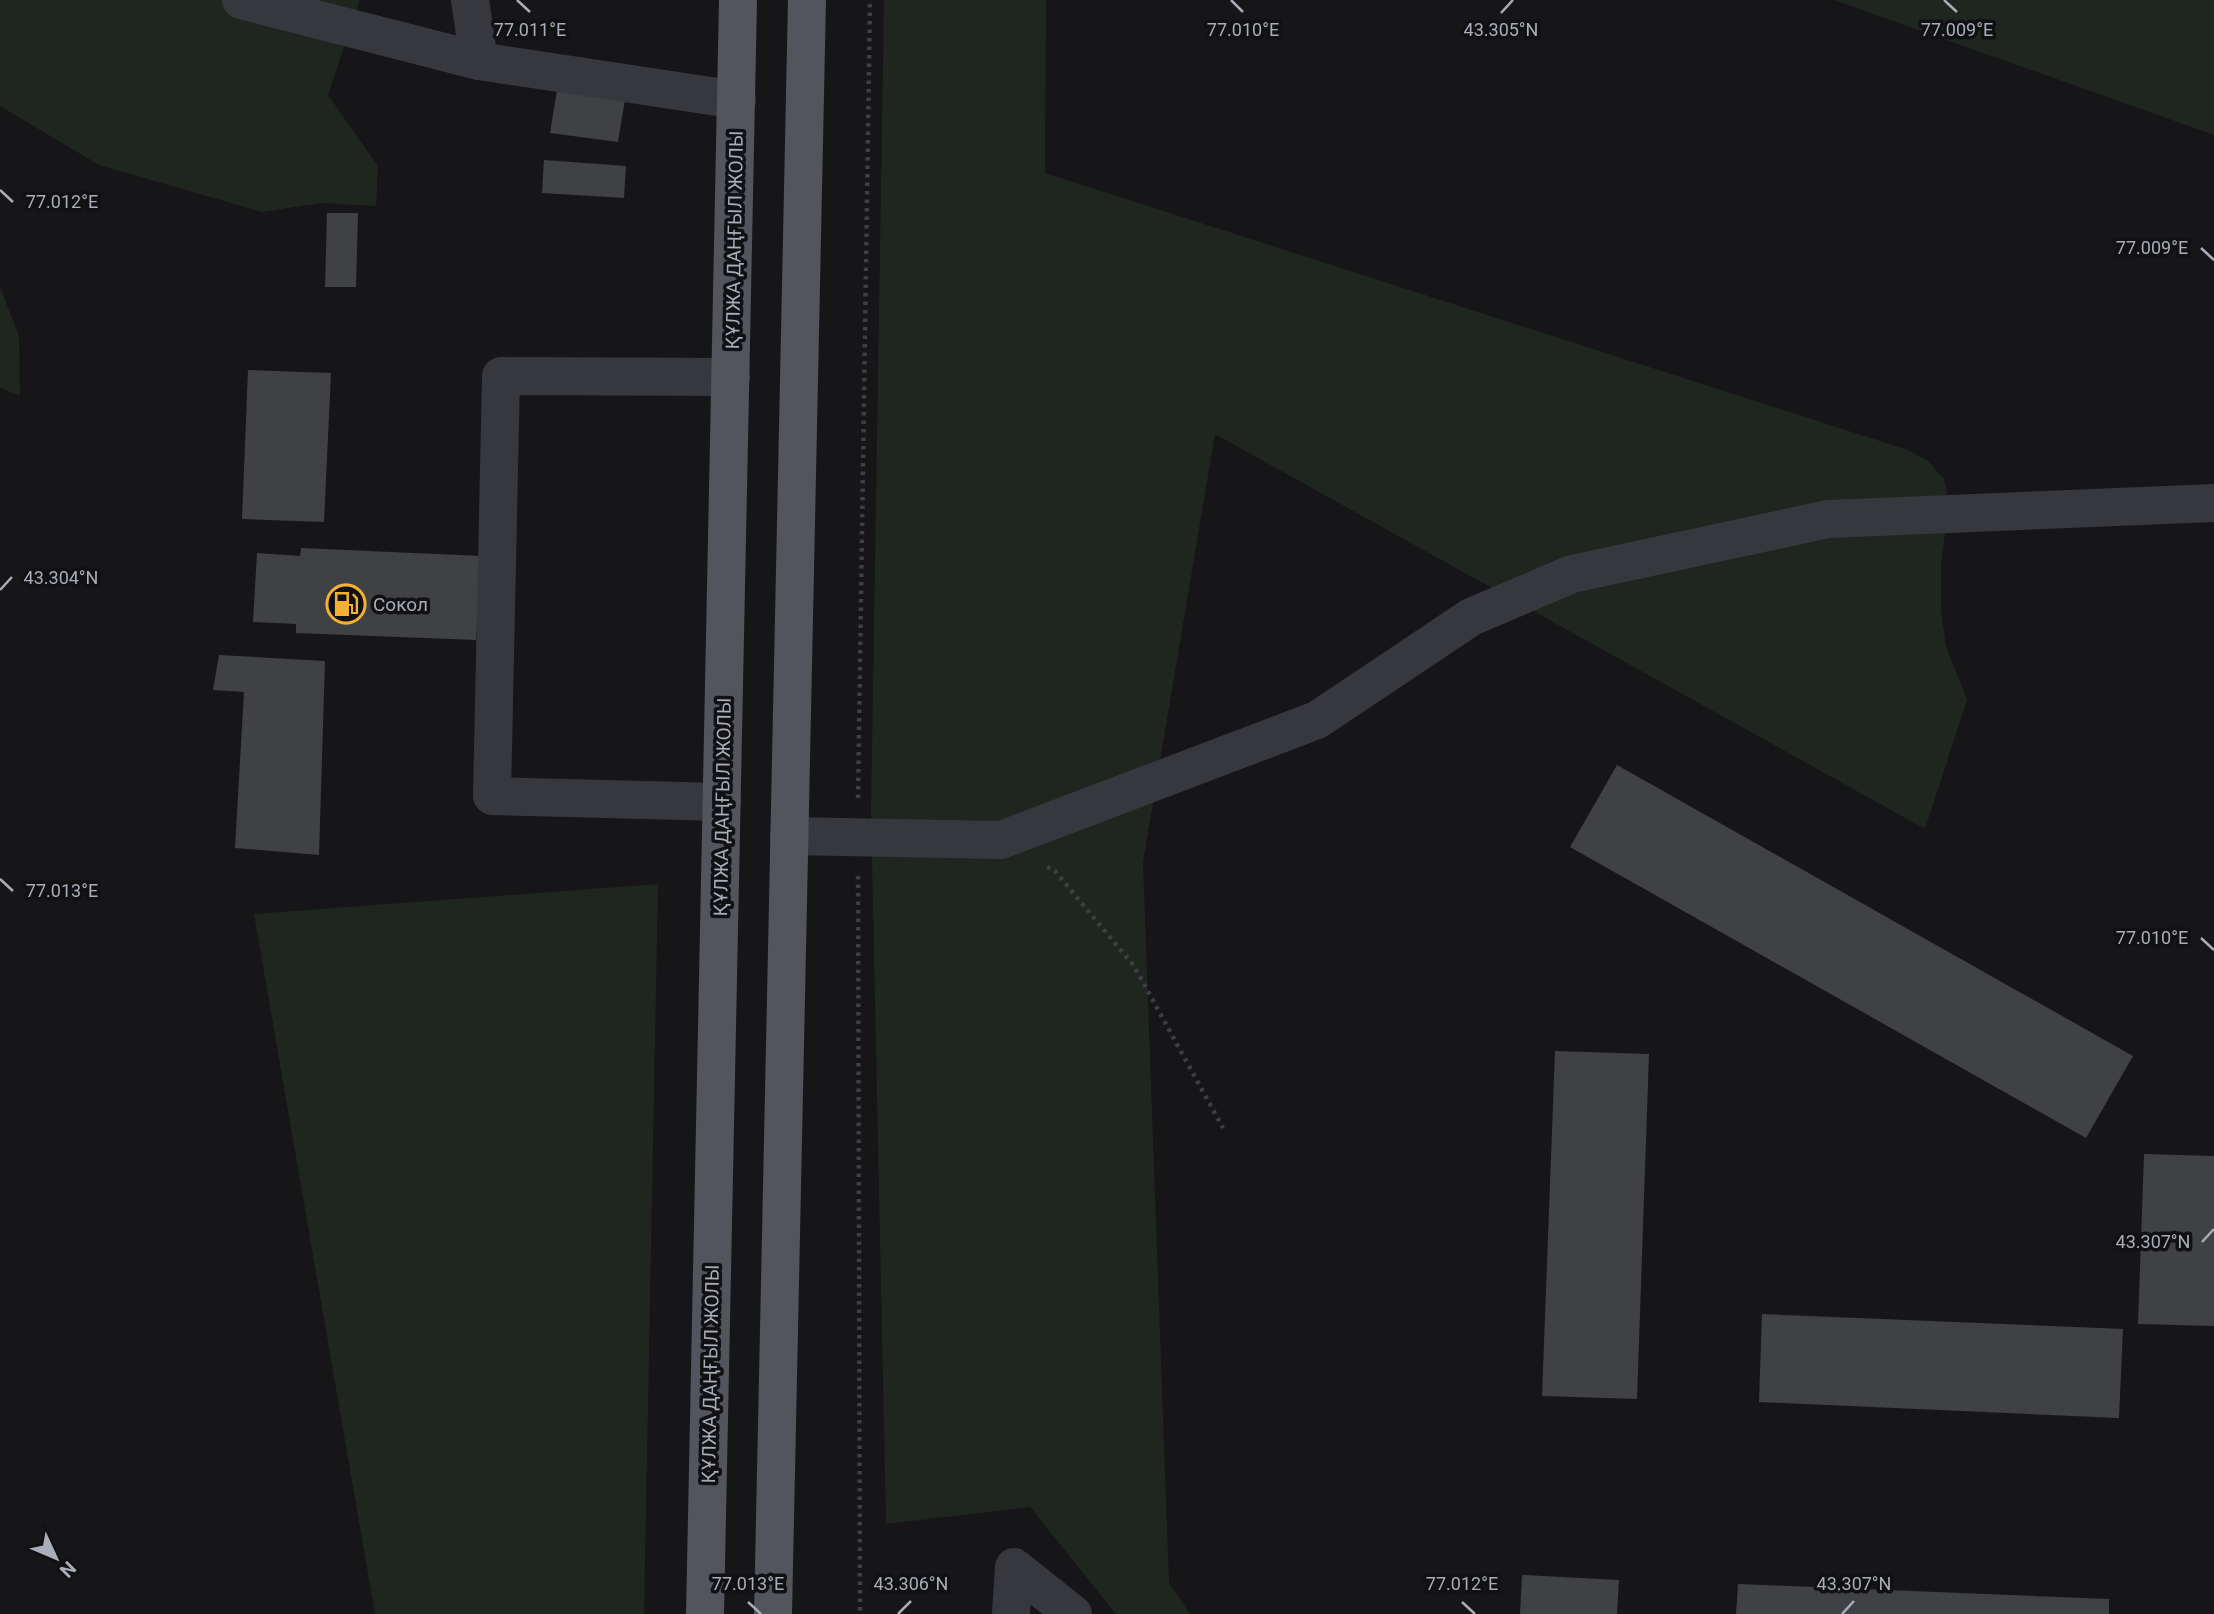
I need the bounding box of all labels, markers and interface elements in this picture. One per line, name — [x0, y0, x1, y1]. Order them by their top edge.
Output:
text: 77.011°E — [494, 19, 566, 40]
text: 77.010°E — [1207, 19, 1279, 40]
text: 43.305°N — [1464, 19, 1538, 40]
text: 77.009°E — [1921, 19, 1993, 40]
street label: ҚҰЛЖА ДАҢҒЫЛ ЖОЛЫ — [721, 130, 748, 350]
text: 77.012°E — [26, 191, 98, 212]
text: 77.009°E — [2116, 237, 2188, 258]
text: 43.304°N — [24, 567, 98, 588]
fuel station icon: Сокол — [325, 583, 367, 625]
place label: Сокол — [373, 593, 428, 616]
street label: ҚҰЛЖА ДАҢҒЫЛ ЖОЛЫ — [709, 697, 736, 917]
text: 77.013°E — [26, 880, 98, 901]
text: 77.010°E — [2116, 927, 2188, 948]
text: 43.307°N — [2116, 1231, 2190, 1252]
street label: ҚҰЛЖА ДАҢҒЫЛ ЖОЛЫ — [697, 1264, 724, 1484]
north arrow — [21, 1523, 91, 1593]
text: N — [55, 1557, 81, 1582]
text: 77.013°E — [712, 1573, 784, 1594]
text: 43.306°N — [874, 1573, 948, 1594]
text: 77.012°E — [1426, 1573, 1498, 1594]
text: 43.307°N — [1817, 1573, 1891, 1594]

